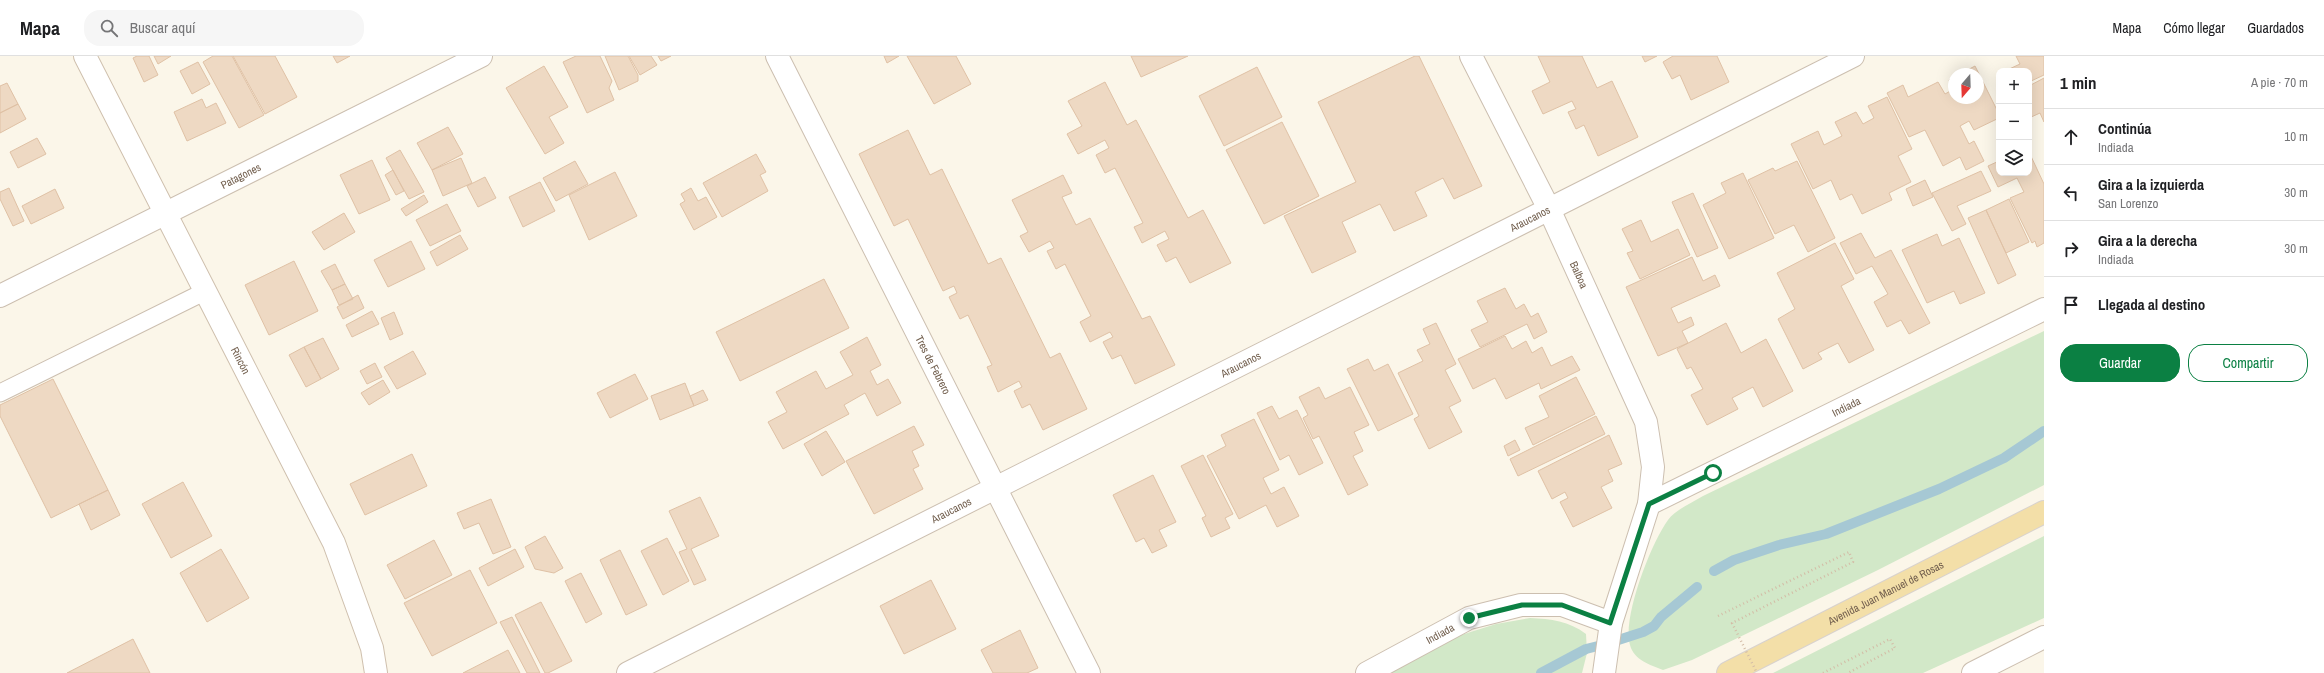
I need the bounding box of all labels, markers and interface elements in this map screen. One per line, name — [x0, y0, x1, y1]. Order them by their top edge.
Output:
search box — [84, 10, 364, 46]
text: Mapa — [20, 15, 60, 41]
icon: search — [98, 17, 120, 39]
text: Buscar aquí — [130, 17, 195, 38]
text: Mapa — [2113, 19, 2141, 37]
text: Cómo llegar — [2163, 19, 2225, 37]
text: Guardados — [2247, 19, 2304, 37]
north arrow — [1948, 68, 1984, 104]
map controls — [1996, 68, 2032, 176]
button: + — [1996, 68, 2032, 104]
text: 1 min — [2060, 71, 2096, 94]
text: A pie · 70 m — [2251, 74, 2308, 91]
button: − — [1996, 104, 2032, 140]
text: Continúa — [2098, 118, 2151, 139]
icon: ahead — [2060, 126, 2082, 148]
text: 10 m — [2284, 128, 2308, 145]
text: Indiada — [2098, 139, 2134, 156]
button: layers — [1996, 140, 2032, 176]
street label: Patagones — [218, 160, 264, 192]
text: Gira a la izquierda — [2098, 174, 2204, 195]
icon: left — [2060, 182, 2082, 204]
text: 30 m — [2284, 184, 2308, 201]
text: San Lorenzo — [2098, 195, 2158, 212]
street label: Araucanos — [1507, 202, 1553, 235]
text: Gira a la derecha — [2098, 230, 2197, 251]
icon: right — [2060, 238, 2082, 260]
text: 30 m — [2284, 240, 2308, 257]
text: Indiada — [2098, 251, 2134, 268]
street label: Balboa — [1567, 259, 1591, 290]
icon: arrive — [2060, 294, 2082, 316]
text: Llegada al destino — [2098, 294, 2205, 315]
street label: Tres de Febrero — [912, 333, 954, 397]
button: Guardar — [2060, 344, 2180, 382]
button: Compartir — [2188, 344, 2308, 382]
street label: Rincón — [228, 345, 253, 376]
street label: Araucanos — [1217, 348, 1264, 381]
street label: Indiada — [1830, 394, 1863, 420]
route start — [1704, 464, 1722, 482]
street label: Araucanos — [928, 494, 974, 527]
street label: Avenida Juan Manuel de Rosas — [1825, 557, 1946, 628]
route end — [1460, 609, 1478, 627]
street label: Indiada — [1423, 620, 1457, 647]

